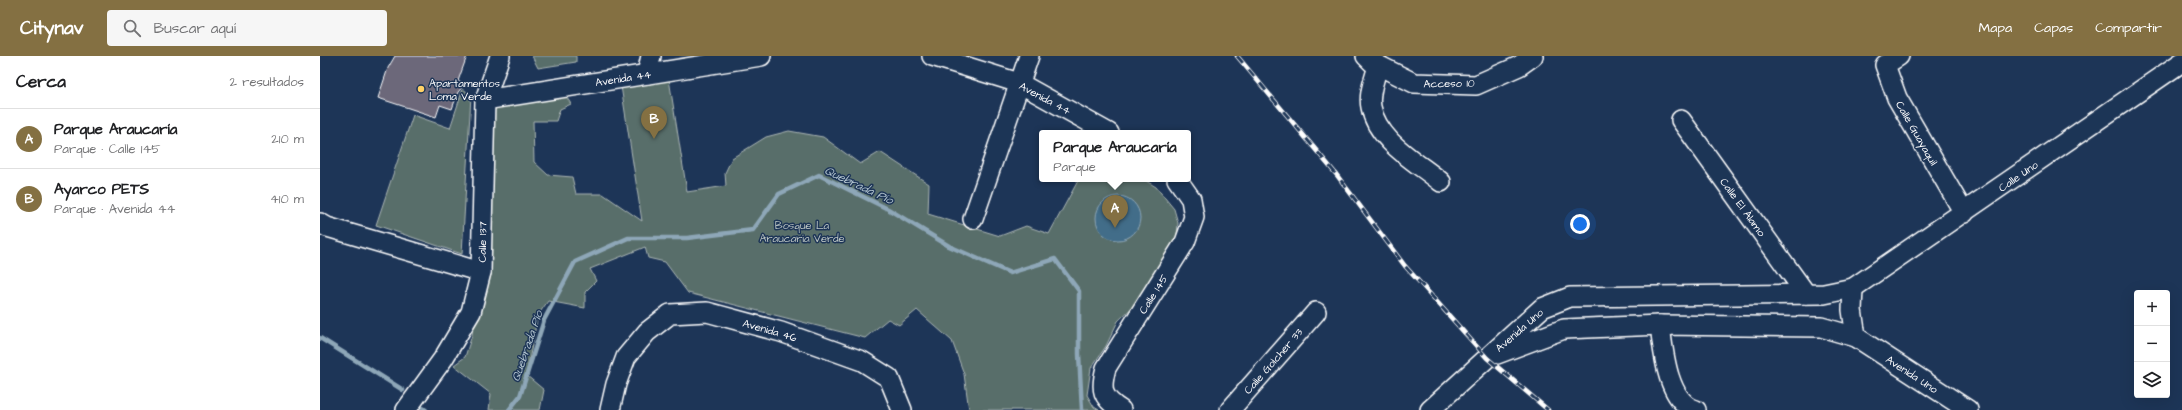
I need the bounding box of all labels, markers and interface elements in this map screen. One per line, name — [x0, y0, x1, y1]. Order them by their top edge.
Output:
search box — [107, 10, 387, 46]
text: Citynav — [20, 15, 83, 42]
icon: search — [121, 17, 143, 39]
text: Buscar aquí — [153, 18, 236, 39]
text: Mapa — [1979, 18, 2012, 38]
text: Capas — [2034, 18, 2073, 38]
text: Compartir — [2095, 18, 2162, 38]
street label: Avenida 44 — [594, 67, 653, 90]
text: Cerca — [16, 70, 66, 94]
text: 2 resultados — [230, 73, 304, 91]
place label: Apartamentos Loma Verde — [429, 76, 501, 104]
street label: Acceso 10 — [1423, 76, 1475, 91]
street label: Avenida 44 — [1016, 79, 1074, 119]
marker: Apartamentos Loma Verde — [416, 84, 426, 94]
street label: Calle Guayaquil — [1891, 98, 1941, 169]
pin: B — [641, 106, 667, 139]
text: Parque Araucaría — [54, 119, 177, 140]
text: A — [25, 130, 33, 148]
text: 210 m — [271, 130, 304, 148]
popup — [1039, 130, 1191, 182]
text: Parque Araucaría — [1053, 137, 1177, 158]
text: Parque · Calle 145 — [54, 140, 161, 158]
street label: Calle Uno — [1996, 157, 2042, 195]
text: Parque — [1053, 158, 1096, 176]
water label: Quebrada Pío — [822, 162, 897, 209]
street label: Calle El Álamo — [1716, 175, 1769, 240]
text: Ayarco PETS — [54, 179, 149, 200]
text: B — [24, 190, 34, 208]
text: 410 m — [270, 190, 304, 208]
pin: A — [1102, 195, 1128, 228]
text: Parque · Avenida 44 — [54, 200, 175, 218]
your location — [1570, 214, 1590, 234]
park label: Bosque La Araucaria Verde — [759, 218, 845, 246]
street label: Calle 137 — [475, 221, 490, 263]
street label: Calle 145 — [1135, 272, 1172, 317]
map controls — [2134, 290, 2170, 398]
button: + — [2134, 290, 2170, 326]
street label: Avenida Uno — [1492, 305, 1547, 356]
water label: Quebrada Pío — [507, 307, 548, 384]
street label: Avenida 46 — [741, 316, 799, 345]
street label: Calle Golcher 33 — [1241, 325, 1306, 397]
button: − — [2134, 326, 2170, 362]
street label: Avenida Uno — [1883, 352, 1941, 397]
button: layers — [2134, 362, 2170, 398]

